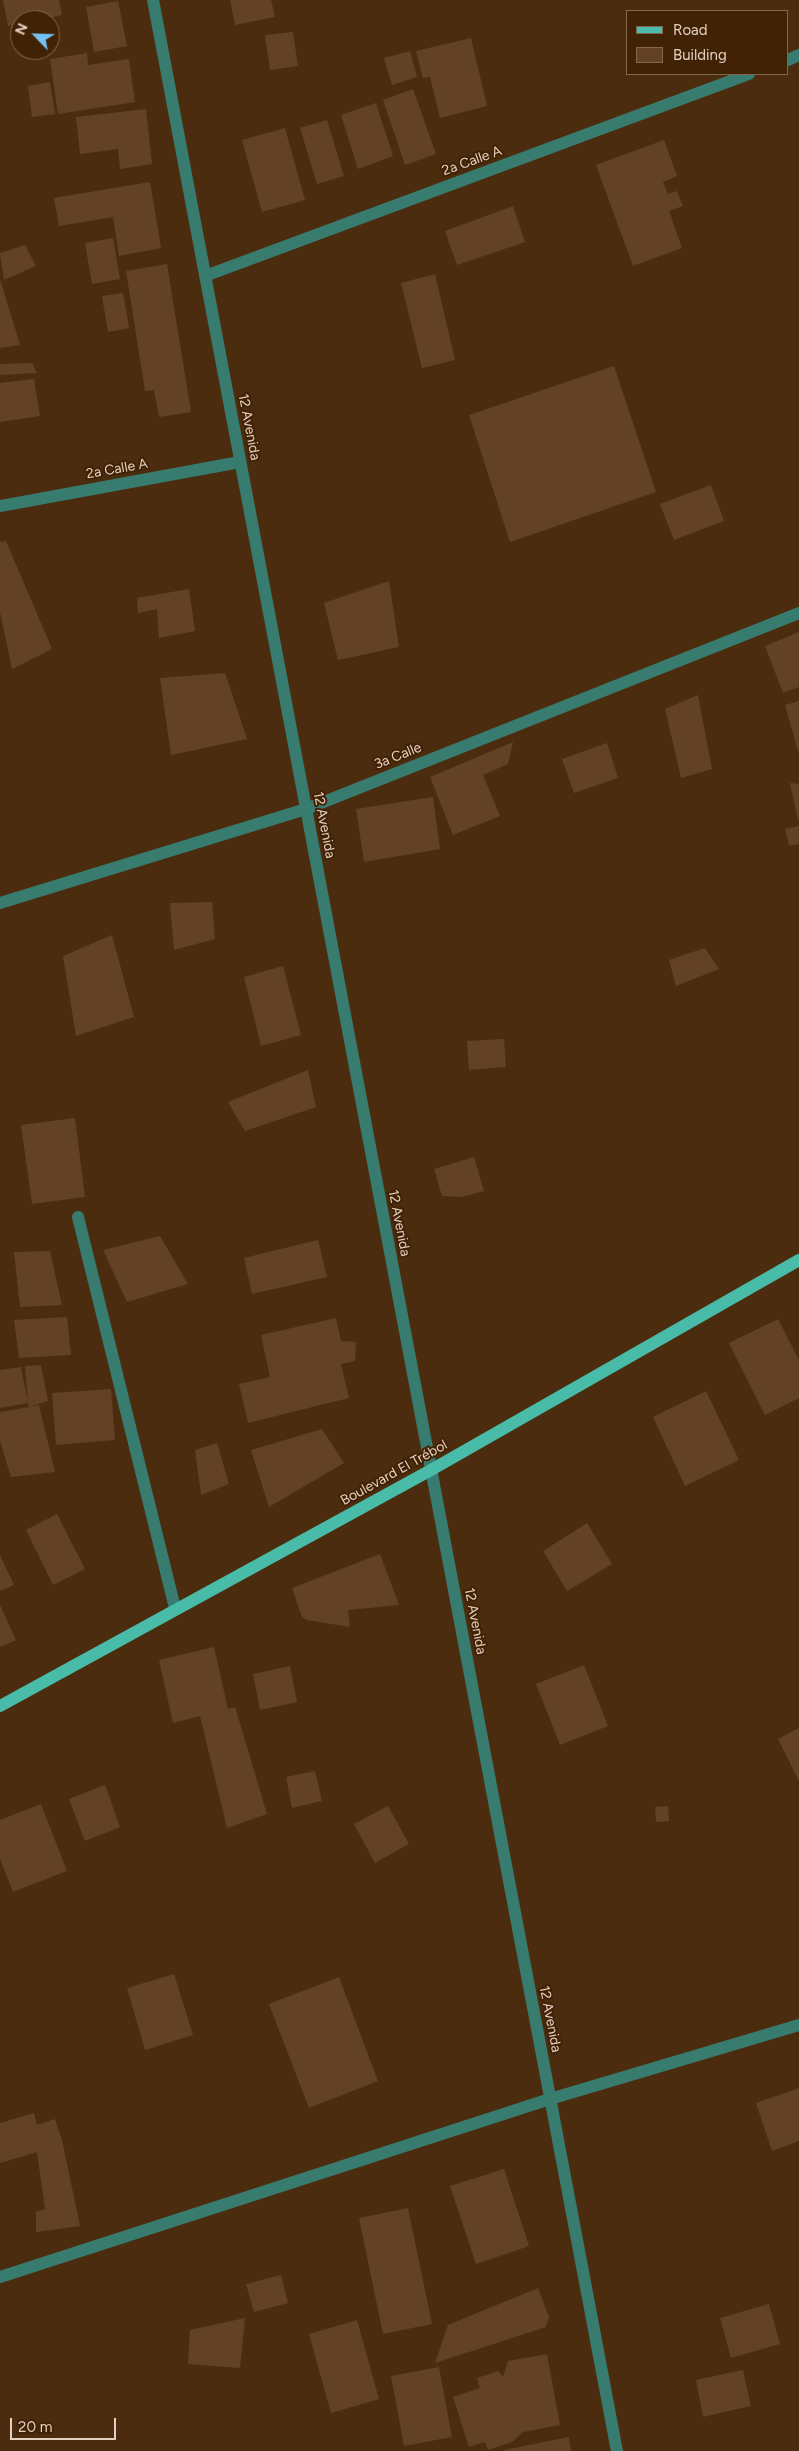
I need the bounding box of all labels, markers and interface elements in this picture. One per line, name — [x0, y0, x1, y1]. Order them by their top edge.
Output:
north arrow — [10, 10, 60, 60]
legend — [626, 10, 789, 75]
text: N — [12, 21, 32, 38]
text: Road — [673, 21, 708, 39]
text: Building — [673, 46, 727, 64]
street label: 2a Calle A — [440, 142, 504, 180]
street label: 12 Avenida — [234, 392, 264, 462]
street label: 2a Calle A — [85, 455, 149, 483]
street label: 3a Calle — [372, 739, 424, 773]
street label: 12 Avenida — [309, 790, 339, 860]
street label: 12 Avenida — [384, 1188, 414, 1258]
street label: Boulevard El Trébol — [338, 1437, 450, 1509]
street label: 12 Avenida — [460, 1586, 490, 1656]
street label: 12 Avenida — [535, 1984, 565, 2054]
scale bar — [12, 2408, 119, 2440]
text: 20 m — [18, 2418, 52, 2436]

